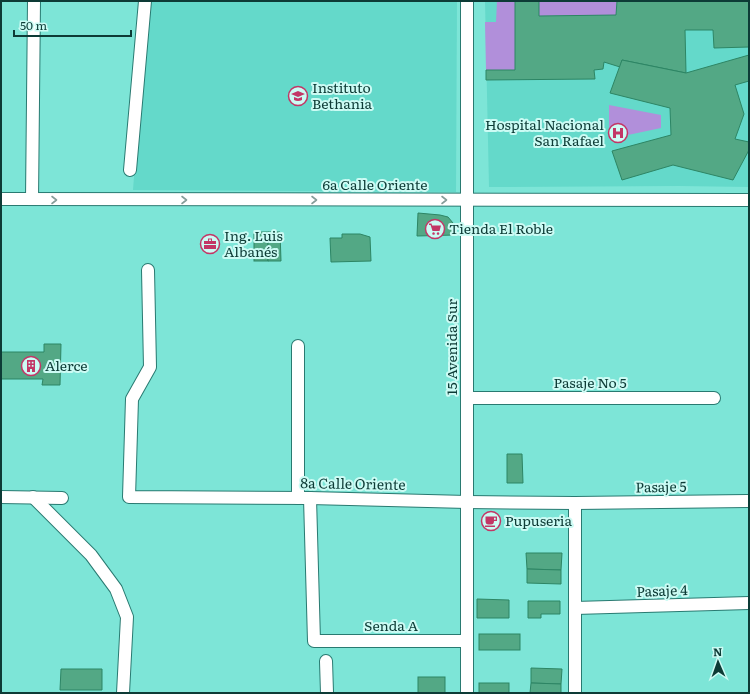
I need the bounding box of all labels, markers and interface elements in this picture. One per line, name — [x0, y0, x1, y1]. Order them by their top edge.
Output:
scale bar — [14, 12, 131, 38]
text: 50 m — [20, 16, 47, 34]
place label: Instituto Bethania — [312, 77, 373, 113]
school or university icon: Instituto Bethania — [287, 85, 309, 107]
place label: Hospital Nacional San Rafael — [485, 114, 604, 150]
hospital icon: Hospital Nacional San Rafael — [607, 122, 629, 144]
street label: 6a Calle Oriente — [322, 174, 428, 194]
one-way arrow — [51, 195, 57, 204]
one-way arrow — [181, 196, 187, 204]
one-way arrow — [311, 196, 317, 204]
one-way arrow — [441, 196, 447, 204]
supermarket icon: Tienda El Roble — [424, 218, 446, 240]
place label: Tienda El Roble — [449, 218, 553, 238]
place label: Ing. Luis Albanés — [224, 225, 283, 261]
office icon: Ing. Luis Albanés — [199, 233, 221, 255]
street label: 15 Avenida Sur — [441, 298, 461, 395]
building icon: Alerce — [20, 355, 42, 377]
place label: Alerce — [45, 355, 88, 375]
street label: Pasaje No 5 — [554, 372, 627, 392]
street label: 8a Calle Oriente — [300, 472, 406, 494]
street label: Pasaje 5 — [635, 476, 687, 496]
cafe icon: Pupuseria — [480, 510, 502, 532]
place label: Pupuseria — [505, 510, 572, 530]
street label: Pasaje 4 — [636, 579, 688, 601]
street label: Senda A — [364, 615, 419, 635]
north arrow — [698, 642, 738, 682]
text: N — [713, 643, 723, 659]

